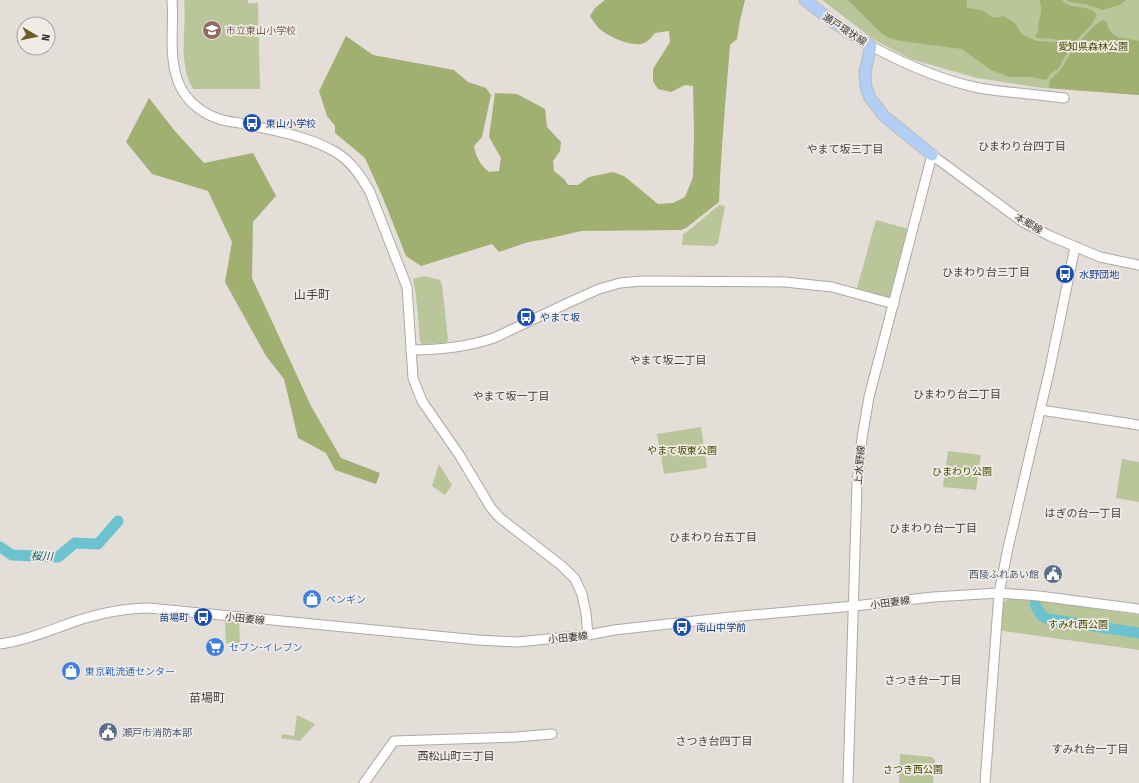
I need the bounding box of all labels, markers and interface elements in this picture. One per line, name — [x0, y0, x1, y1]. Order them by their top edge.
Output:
street label: 瀬戸環状線 — [820, 11, 869, 48]
north arrow — [16, 16, 56, 56]
school or university icon: 市立東山小学校 — [201, 19, 223, 41]
place label: 市立東山小学校 — [226, 25, 296, 37]
text: N — [38, 33, 52, 42]
park label: 愛知県森林公園 — [1058, 41, 1128, 53]
bus stop icon: 東山小学校 — [241, 112, 263, 134]
place label: 東山小学校 — [266, 118, 316, 130]
district label: ひまわり台四丁目 — [978, 140, 1066, 153]
district label: やまて坂三丁目 — [807, 143, 884, 156]
street label: 本郷線 — [1013, 211, 1044, 237]
bus stop icon: 水野団地 — [1054, 263, 1076, 285]
district label: ひまわり台三丁目 — [942, 266, 1030, 279]
place label: 水野団地 — [1079, 269, 1120, 281]
district label: 山手町 — [294, 288, 330, 302]
bus stop icon: やまて坂 — [515, 306, 537, 328]
place label: やまて坂 — [540, 312, 580, 324]
district label: やまて坂二丁目 — [630, 354, 707, 367]
district label: ひまわり台二丁目 — [913, 388, 1001, 401]
district label: やまて坂一丁目 — [473, 390, 550, 403]
park label: やまて坂東公園 — [647, 445, 717, 457]
street label: 上水野線 — [852, 445, 868, 486]
park label: ひまわり公園 — [932, 466, 992, 478]
district label: はぎの台一丁目 — [1045, 507, 1122, 520]
district label: ひまわり台一丁目 — [889, 522, 977, 535]
district label: ひまわり台五丁目 — [669, 531, 757, 544]
water label: 桜川 — [31, 550, 54, 563]
public building icon: 西陵ふれあい館 — [1042, 563, 1064, 585]
place label: 西陵ふれあい館 — [969, 569, 1039, 581]
shop icon: ペンギン — [301, 588, 323, 610]
place label: ペンギン — [326, 594, 366, 606]
street label: 小田妻線 — [870, 595, 911, 611]
bus stop icon: 苗場町 — [192, 606, 214, 628]
street label: 小田妻線 — [224, 611, 265, 627]
place label: 苗場町 — [159, 612, 189, 624]
bus stop icon: 南山中学前 — [671, 616, 693, 638]
park label: すみれ西公園 — [1048, 619, 1108, 631]
place label: 南山中学前 — [696, 622, 746, 634]
street label: 小田妻線 — [548, 630, 589, 646]
supermarket icon: セブン-イレブン — [204, 636, 226, 658]
place label: セブン-イレブン — [229, 642, 303, 654]
shop icon: 東京靴流通センター — [60, 660, 82, 682]
place label: 東京靴流通センター — [85, 666, 175, 678]
district label: さつき台一丁目 — [885, 674, 962, 687]
district label: 苗場町 — [189, 691, 225, 705]
public building icon: 瀬戸市消防本部 — [97, 721, 119, 743]
place label: 瀬戸市消防本部 — [122, 727, 192, 739]
district label: さつき台四丁目 — [676, 735, 753, 748]
district label: すみれ台一丁目 — [1052, 743, 1129, 756]
district label: 西松山町三丁目 — [418, 750, 495, 763]
park label: さつき西公園 — [883, 764, 943, 776]

